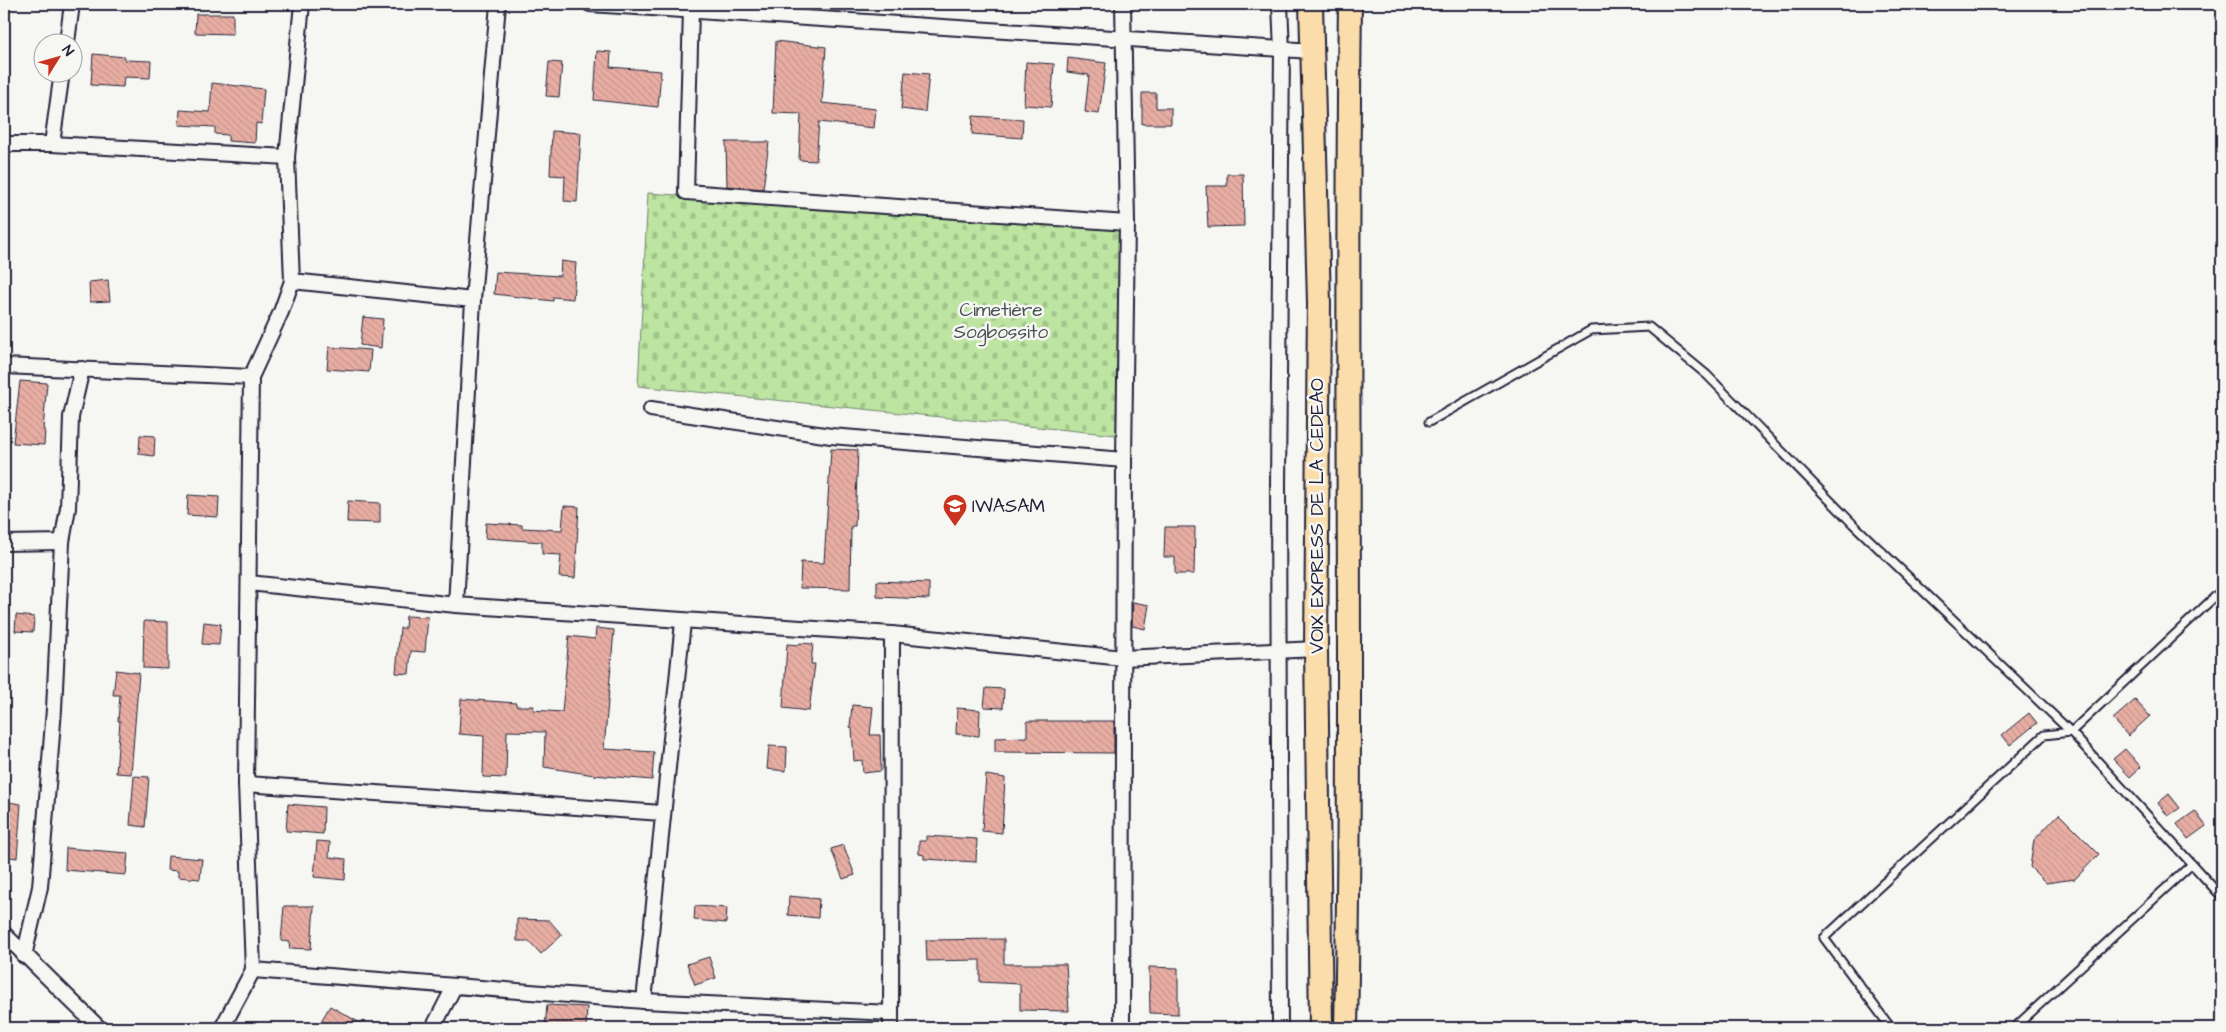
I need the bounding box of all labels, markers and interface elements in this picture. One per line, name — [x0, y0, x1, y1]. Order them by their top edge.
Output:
north arrow — [32, 32, 82, 82]
text: N — [57, 41, 78, 60]
park label: Cimetière Sogbossito — [954, 297, 1048, 347]
street label: VOIX EXPRESS DE LA CEDEAO — [1304, 378, 1331, 654]
school or university icon: IWASAM — [942, 493, 968, 527]
place label: IWASAM — [972, 493, 1045, 520]

